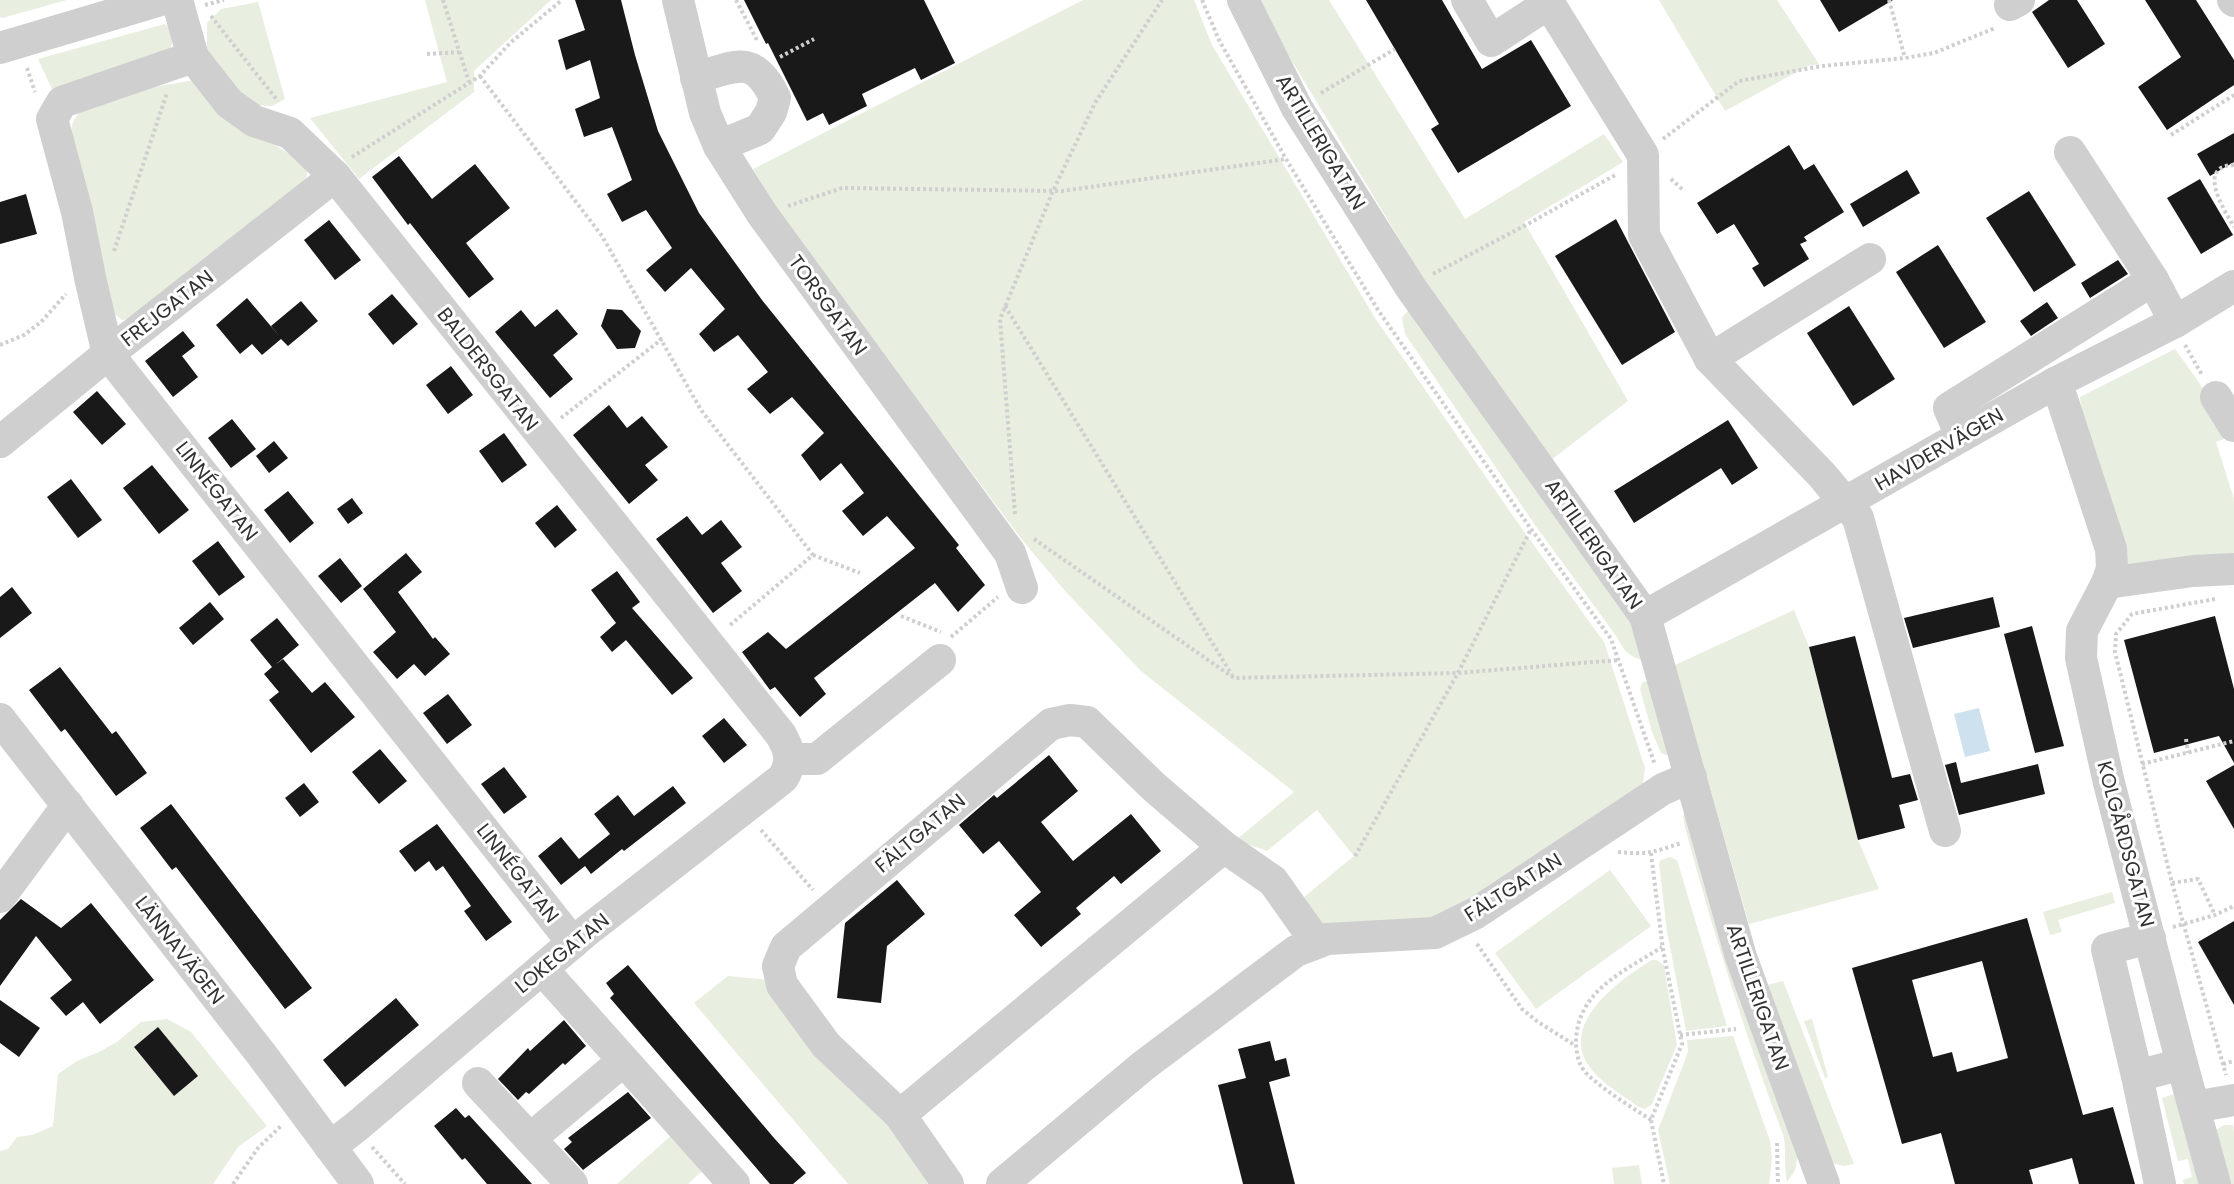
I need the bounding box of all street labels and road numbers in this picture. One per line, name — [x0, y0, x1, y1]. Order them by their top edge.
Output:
street label: ARTILLERIGATAN — [1269, 69, 1373, 215]
street label: TORSGATAN — [782, 249, 874, 361]
street label: FREJGATAN — [115, 263, 219, 353]
street label: BALDERSGATAN — [431, 301, 545, 437]
street label: HAVDERVÄGEN — [1870, 401, 2008, 497]
street label: LINNÉGATAN — [169, 435, 265, 547]
street label: ARTILLERIGATAN — [1539, 473, 1649, 615]
street label: KOLGÅRDSGATAN — [2090, 758, 2162, 930]
street label: FÄLTGATAN — [869, 787, 971, 879]
street label: LINNÉGATAN — [470, 817, 566, 929]
street label: FÄLTGATAN — [1459, 846, 1567, 928]
street label: LÄNNAVÄGEN — [129, 890, 231, 1010]
street label: LOKEGATAN — [509, 906, 615, 1000]
street label: ARTILLERIGATAN — [1720, 920, 1796, 1074]

